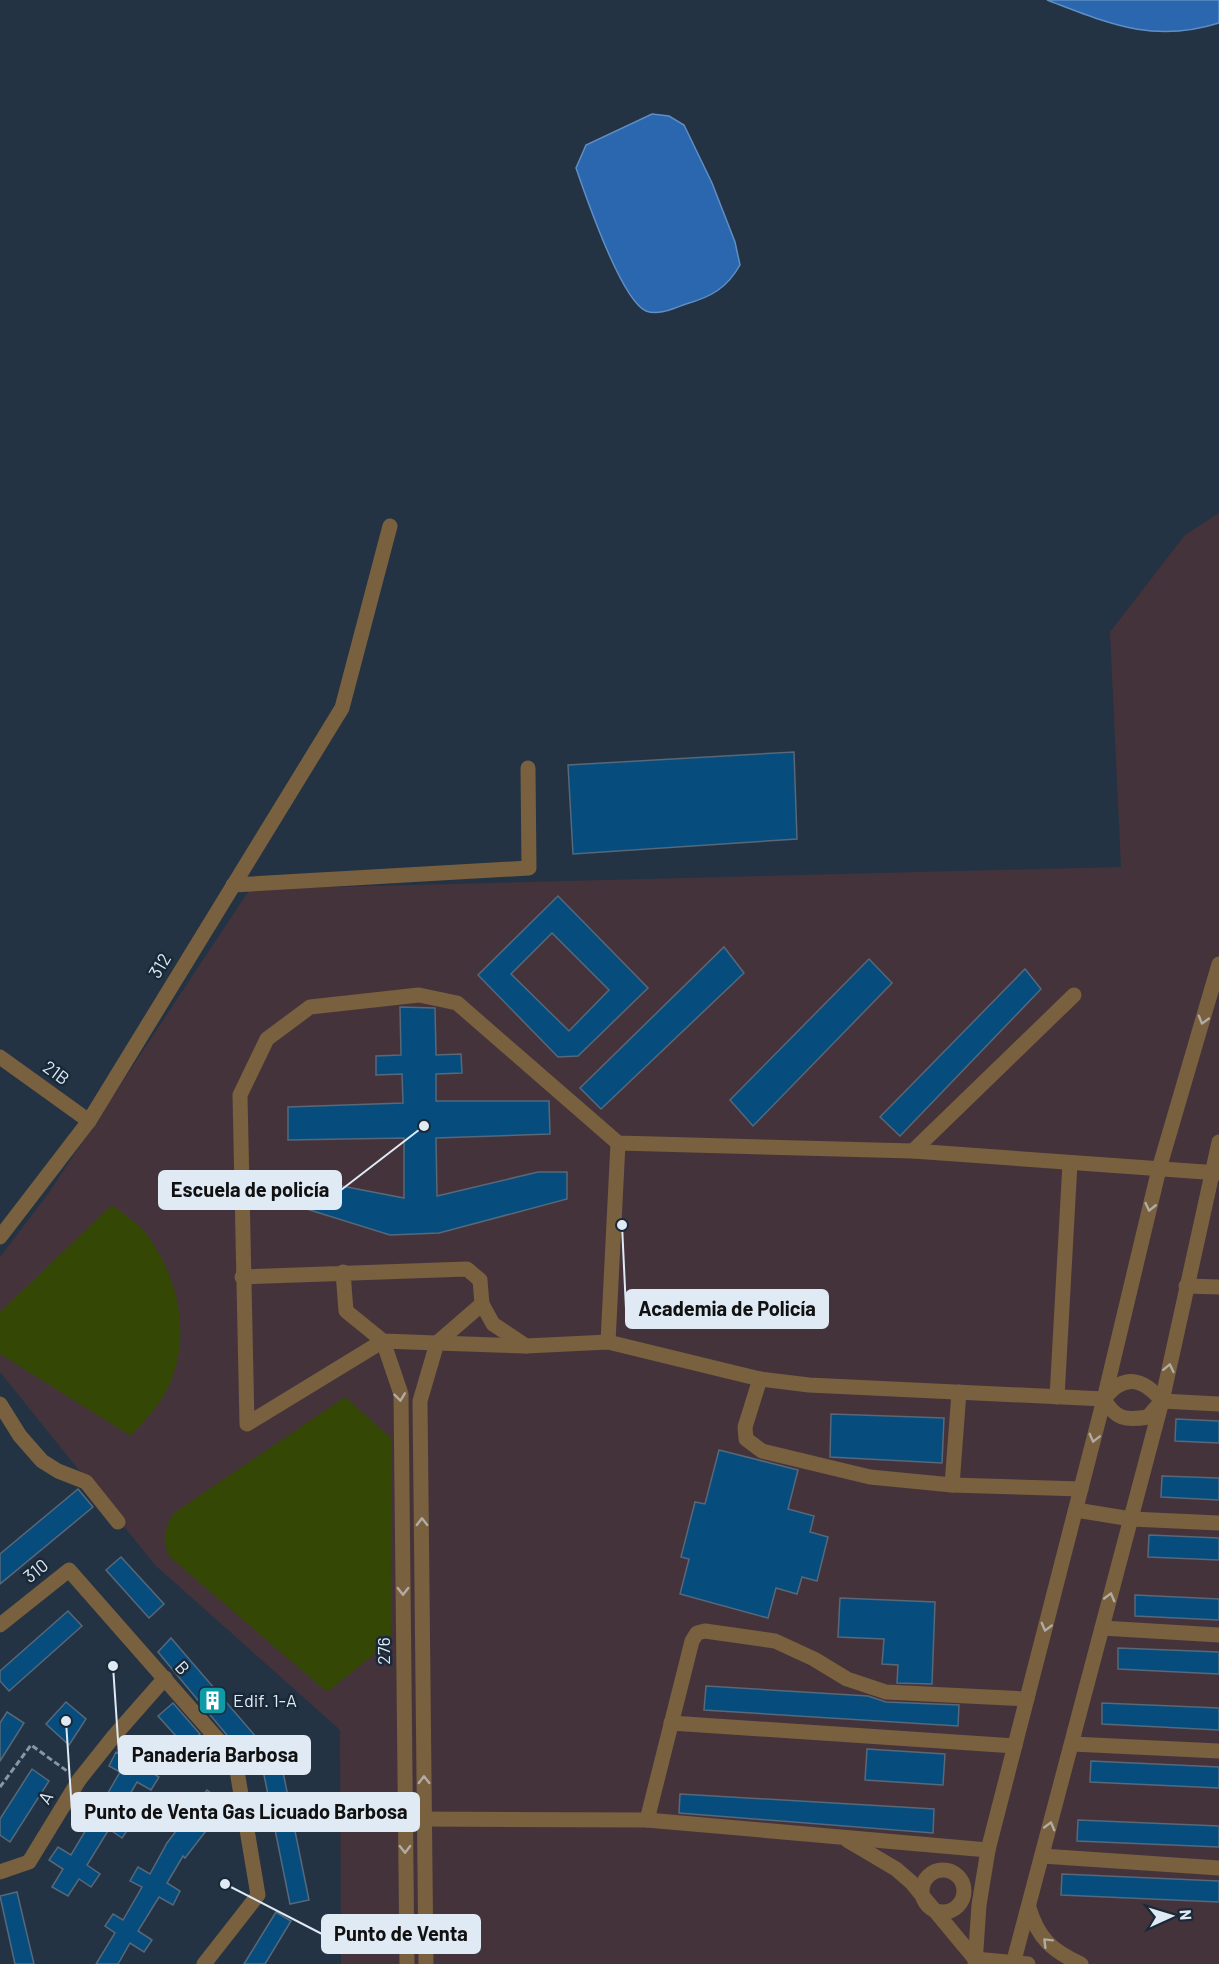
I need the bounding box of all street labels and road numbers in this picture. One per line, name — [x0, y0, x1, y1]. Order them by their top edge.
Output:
street label: 312 — [143, 949, 175, 982]
street label: 21B — [39, 1055, 74, 1089]
street label: 310 — [18, 1554, 52, 1587]
street label: 276 — [372, 1637, 394, 1665]
street label: B — [171, 1656, 195, 1679]
street label: A — [33, 1787, 57, 1808]

